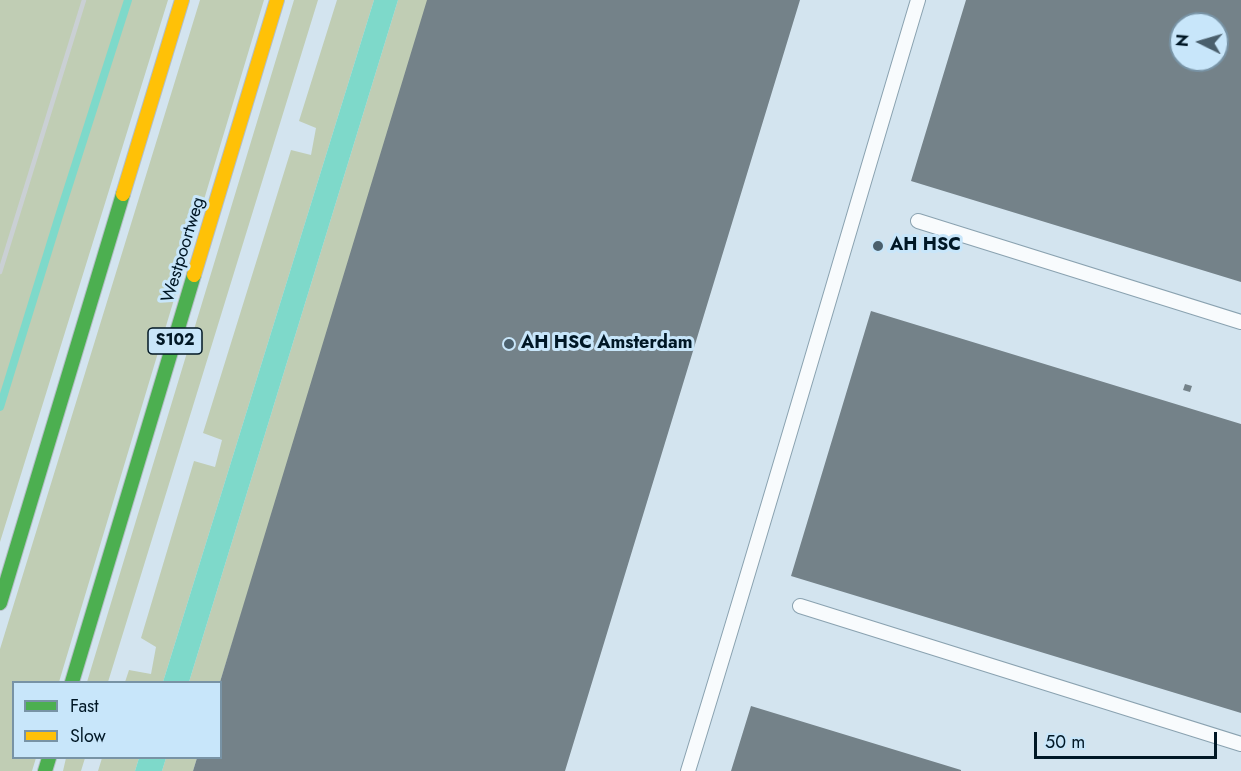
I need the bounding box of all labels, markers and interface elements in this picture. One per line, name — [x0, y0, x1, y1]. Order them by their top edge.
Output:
north arrow — [1169, 12, 1229, 72]
text: N — [1171, 33, 1195, 48]
street label: Westpoortweg — [158, 195, 210, 305]
place label: AH HSC — [890, 235, 961, 257]
marker: AH HSC — [871, 239, 885, 253]
road number: S102 — [148, 328, 202, 354]
place label: AH HSC Amsterdam — [521, 333, 692, 355]
marker: AH HSC Amsterdam — [502, 337, 516, 351]
legend — [12, 681, 222, 759]
text: Fast — [70, 693, 99, 719]
scale bar — [1037, 720, 1220, 758]
text: Slow — [70, 723, 106, 749]
text: 50 m — [1045, 729, 1085, 755]

